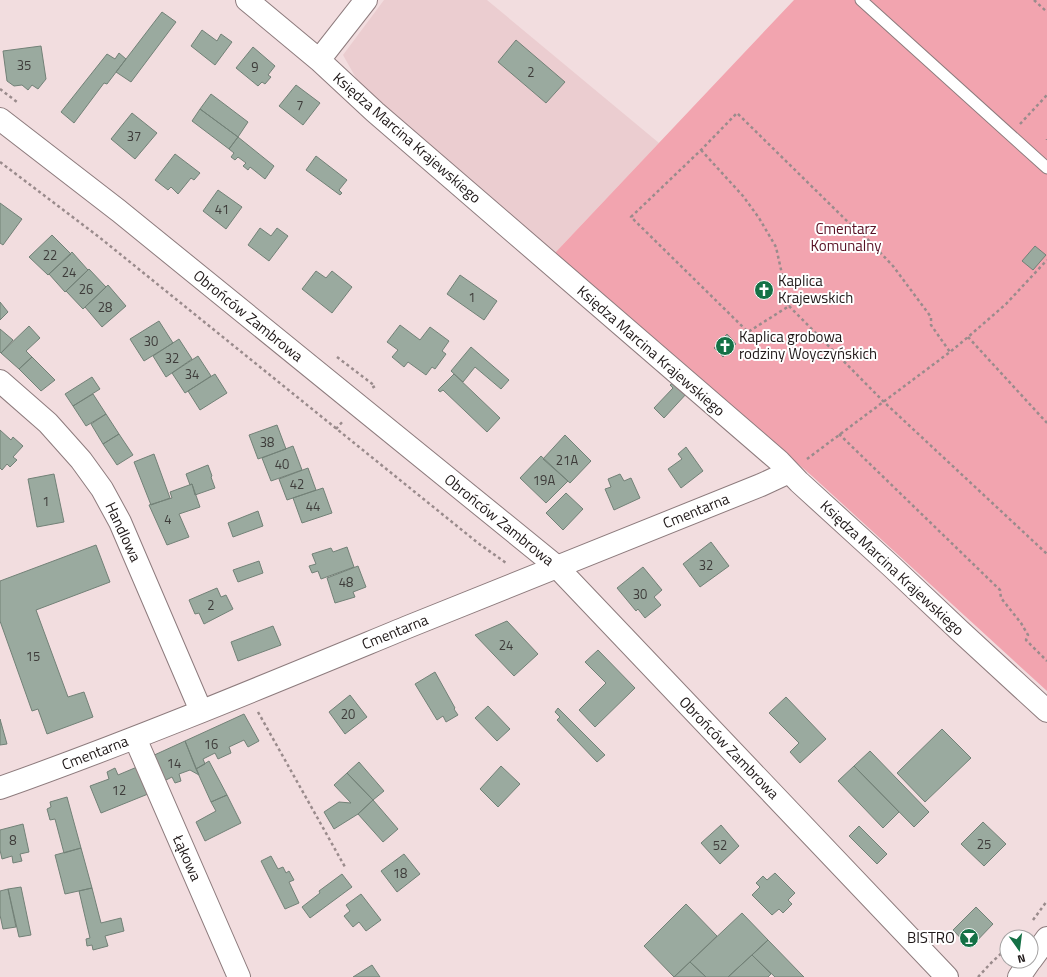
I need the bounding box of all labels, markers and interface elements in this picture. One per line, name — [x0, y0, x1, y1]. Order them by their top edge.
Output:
house number: 35 — [17, 55, 31, 75]
house number: 9 — [251, 57, 259, 77]
house number: 2 — [527, 62, 535, 82]
street label: Księdza Marcina Krajewskiego — [328, 67, 487, 209]
house number: 7 — [296, 95, 304, 115]
house number: 37 — [127, 126, 141, 146]
house number: 41 — [215, 199, 229, 219]
park label: Cmentarz Komunalny — [811, 217, 881, 257]
house number: 22 — [43, 245, 57, 265]
house number: 24 — [62, 262, 76, 282]
street label: Obrońców Zambrowa — [188, 264, 309, 368]
place label: Kaplica Krajewskich — [778, 269, 853, 309]
house number: 26 — [79, 279, 93, 299]
church icon: Kaplica Krajewskich — [753, 279, 775, 301]
street label: Księdza Marcina Krajewskiego — [572, 280, 731, 422]
house number: 1 — [468, 287, 476, 307]
house number: 28 — [98, 297, 112, 317]
place label: Kaplica grobowa rodziny Woyczyńskich — [739, 325, 877, 365]
house number: 30 — [144, 331, 158, 351]
church icon: Kaplica grobowa rodziny Woyczyńskich — [714, 335, 736, 357]
house number: 32 — [165, 348, 179, 368]
house number: 34 — [185, 364, 199, 384]
house number: 38 — [260, 432, 274, 452]
house number: 21A — [556, 450, 578, 470]
house number: 40 — [275, 454, 289, 474]
street label: Obrońców Zambrowa — [439, 468, 560, 572]
house number: 19A — [533, 470, 555, 490]
house number: 42 — [290, 474, 304, 494]
street label: Cmentarna — [659, 487, 733, 534]
house number: 1 — [42, 491, 50, 511]
street label: Księdza Marcina Krajewskiego — [815, 494, 970, 641]
house number: 44 — [306, 496, 320, 516]
street label: Handlowa — [100, 498, 148, 566]
house number: 4 — [164, 509, 172, 529]
house number: 32 — [699, 555, 713, 575]
house number: 48 — [339, 572, 353, 592]
house number: 30 — [633, 584, 647, 604]
house number: 2 — [207, 595, 215, 615]
street label: Cmentarna — [358, 608, 432, 655]
house number: 24 — [499, 635, 513, 655]
house number: 15 — [26, 646, 40, 666]
street label: Obrońców Zambrowa — [674, 691, 785, 805]
house number: 20 — [341, 704, 355, 724]
street label: Cmentarna — [58, 729, 132, 776]
house number: 16 — [204, 734, 218, 754]
house number: 14 — [167, 753, 181, 773]
house number: 12 — [112, 780, 126, 800]
house number: 8 — [9, 830, 17, 850]
street label: Łąkowa — [167, 830, 208, 885]
house number: 25 — [977, 834, 991, 854]
house number: 52 — [713, 835, 727, 855]
house number: 18 — [393, 863, 407, 883]
place label: BISTRO — [907, 926, 955, 949]
bar icon: BISTRO — [958, 927, 980, 949]
north arrow — [999, 929, 1039, 969]
text: N — [1016, 950, 1027, 967]

